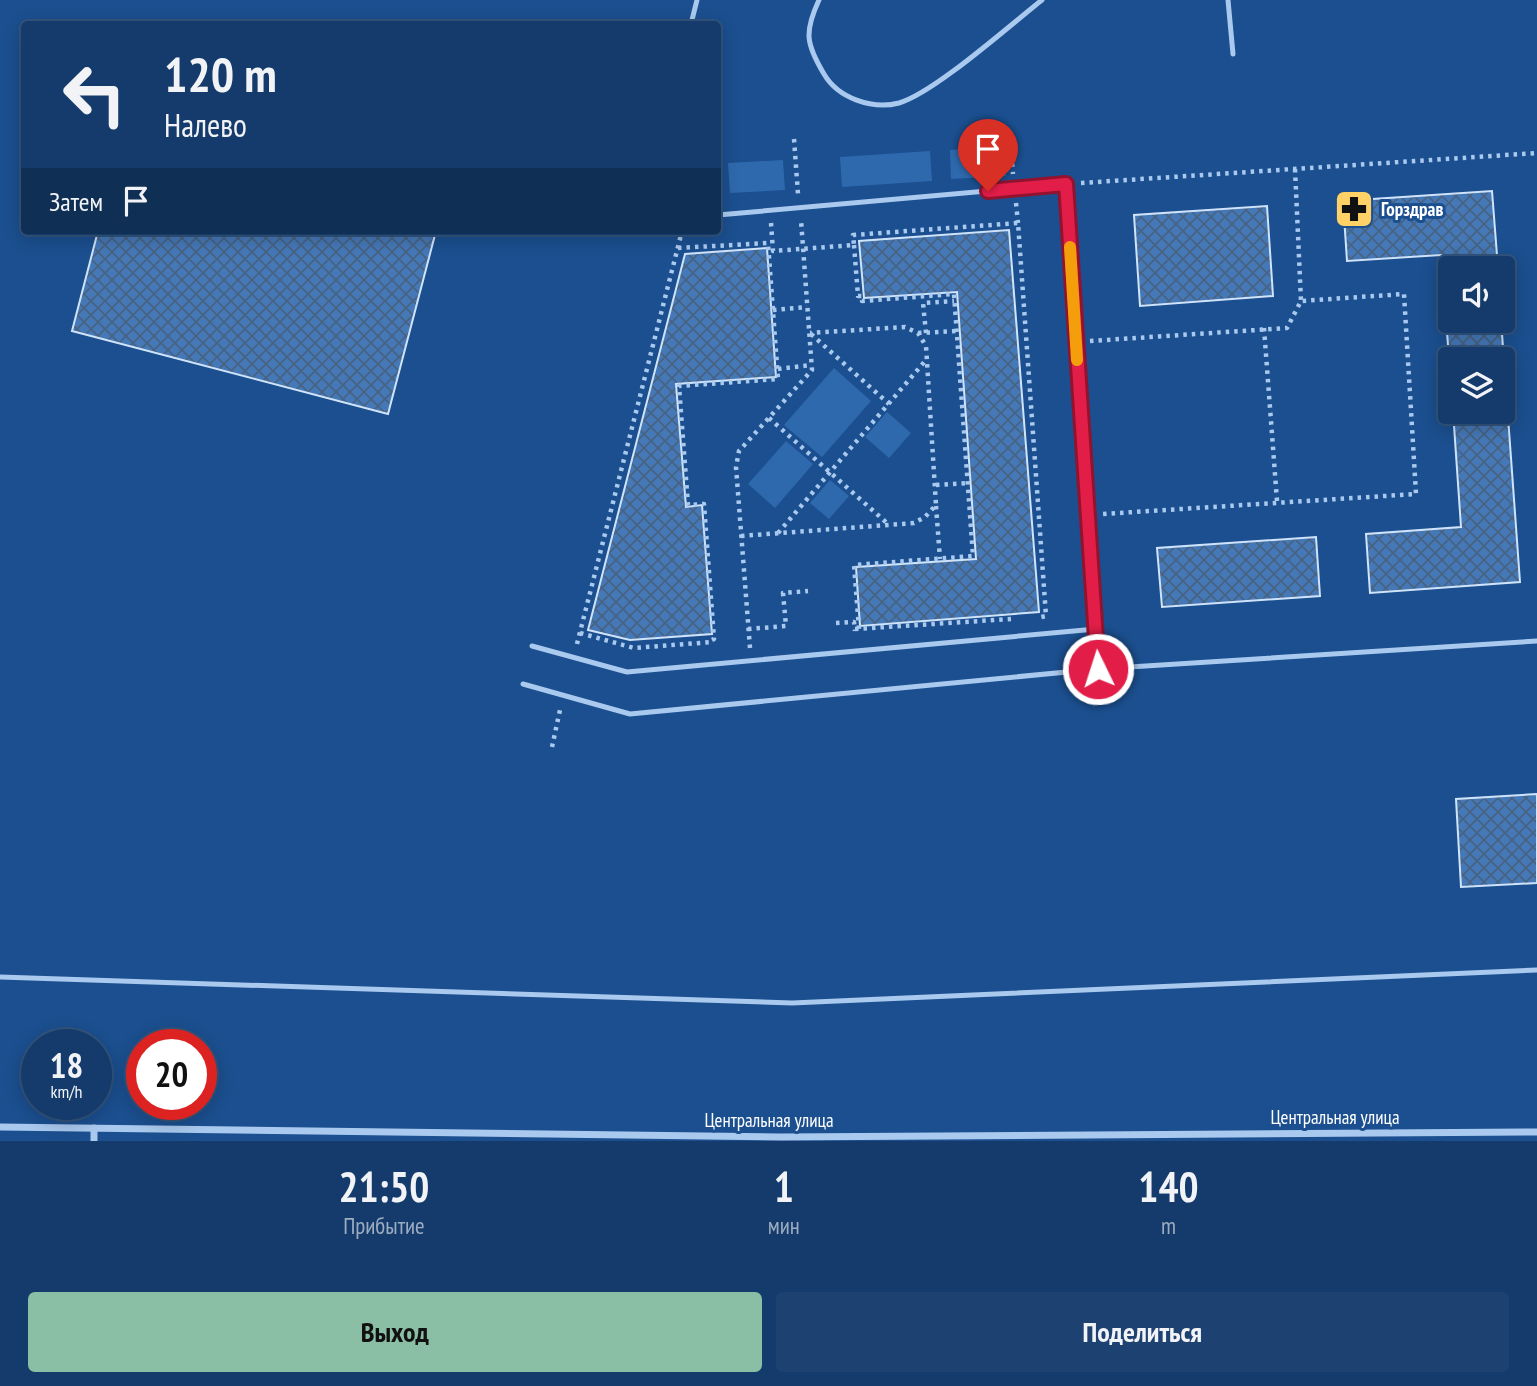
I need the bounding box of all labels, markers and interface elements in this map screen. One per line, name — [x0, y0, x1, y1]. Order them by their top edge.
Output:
text: 120 m — [164, 42, 277, 106]
icon: left — [49, 49, 140, 140]
text: Налево — [164, 104, 247, 146]
pin — [958, 119, 1018, 191]
icon: arrive — [969, 130, 1007, 168]
icon: arrive — [117, 182, 155, 220]
text: Затем — [49, 185, 103, 218]
pharmacy icon: Горздрав — [1333, 188, 1375, 230]
place label: Горздрав — [1381, 197, 1443, 221]
map controls — [1438, 256, 1515, 424]
button: sound — [1438, 256, 1515, 333]
button: layers — [1438, 347, 1515, 424]
position arrow — [1061, 632, 1135, 706]
speed limit sign: 20 — [126, 1029, 217, 1120]
text: 18 — [50, 1042, 83, 1088]
text: km/h — [51, 1080, 82, 1103]
street label: Центральная улица — [1270, 1105, 1400, 1129]
street label: Центральная улица — [704, 1108, 834, 1132]
text: 21:50 — [338, 1159, 429, 1214]
text: 1 — [774, 1159, 794, 1214]
text: 140 — [1138, 1159, 1199, 1214]
text: Прибытие — [343, 1211, 425, 1240]
text: мин — [768, 1211, 800, 1240]
text: m — [1161, 1211, 1176, 1240]
button: Выход — [28, 1292, 762, 1372]
button: Поделиться — [776, 1292, 1509, 1372]

